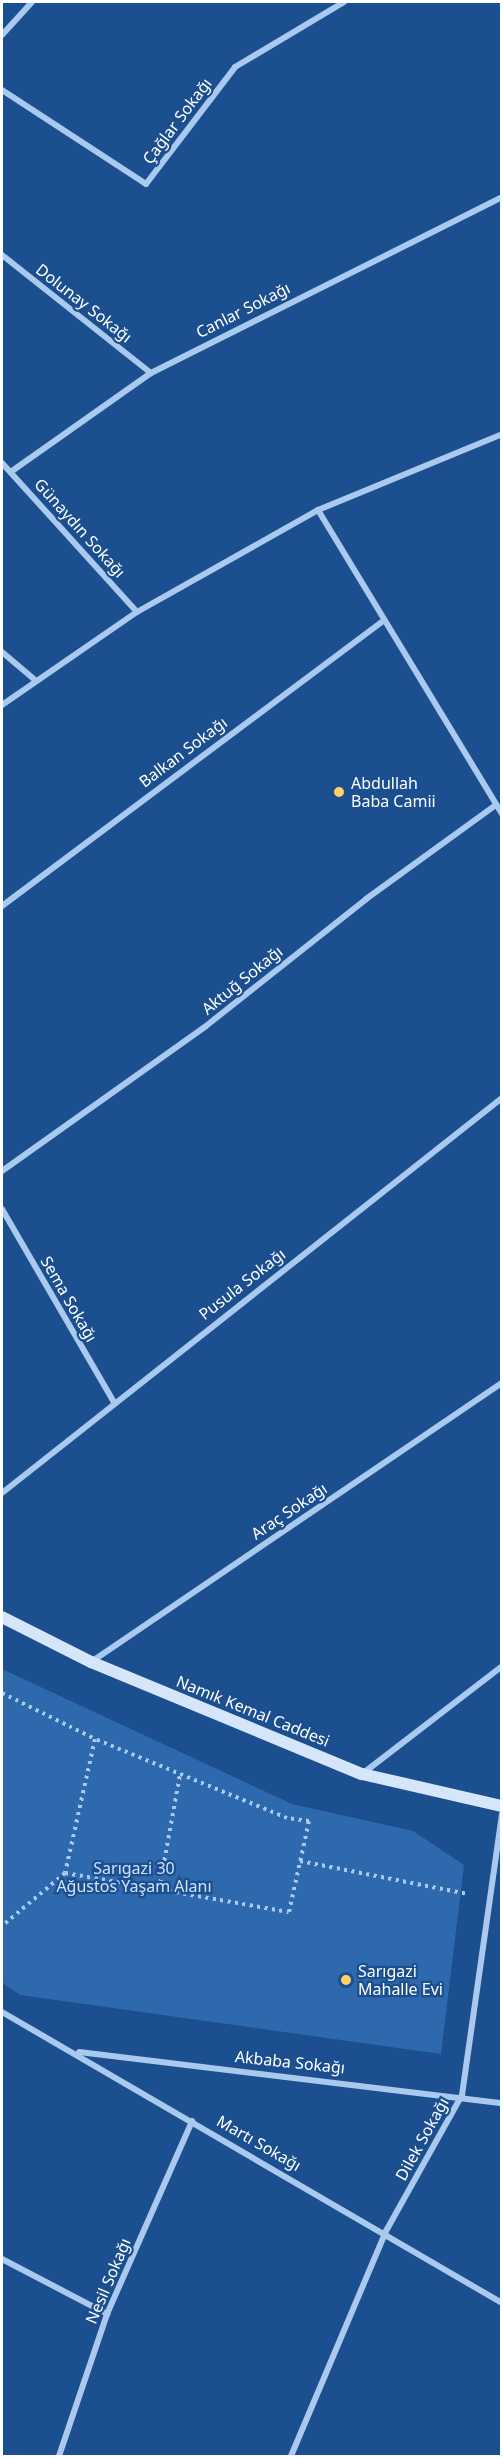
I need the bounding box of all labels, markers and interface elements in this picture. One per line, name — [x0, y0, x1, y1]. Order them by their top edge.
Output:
street label: Çağlar Sokağı — [138, 74, 216, 168]
street label: Dolunay Sokağı — [32, 260, 136, 346]
street label: Canlar Sokağı — [193, 278, 293, 342]
street label: Günaydın Sokağı — [31, 475, 129, 581]
street label: Balkan Sokağı — [135, 713, 231, 791]
place label: Abdullah Baba Camii — [351, 773, 436, 811]
marker: Abdullah Baba Camii — [332, 785, 346, 799]
street label: Aktuğ Sokağı — [198, 942, 286, 1018]
street label: Pusula Sokağı — [195, 1244, 289, 1324]
street label: Sema Sokağı — [37, 1253, 101, 1345]
street label: Araç Sokağı — [247, 1479, 331, 1543]
street label: Namık Kemal Caddesi — [174, 1671, 332, 1751]
park label: Sarıgazi 30 Ağustos Yaşam Alanı — [56, 1858, 212, 1896]
place label: Sarıgazi Mahalle Evi — [358, 1961, 443, 1999]
marker: Sarıgazi Mahalle Evi — [339, 1973, 353, 1987]
street label: Akbaba Sokağı — [234, 2047, 346, 2077]
street label: Dilek Sokağı — [391, 2094, 453, 2184]
street label: Martı Sokağı — [213, 2111, 305, 2175]
street label: Nesil Sokağı — [81, 2235, 135, 2327]

